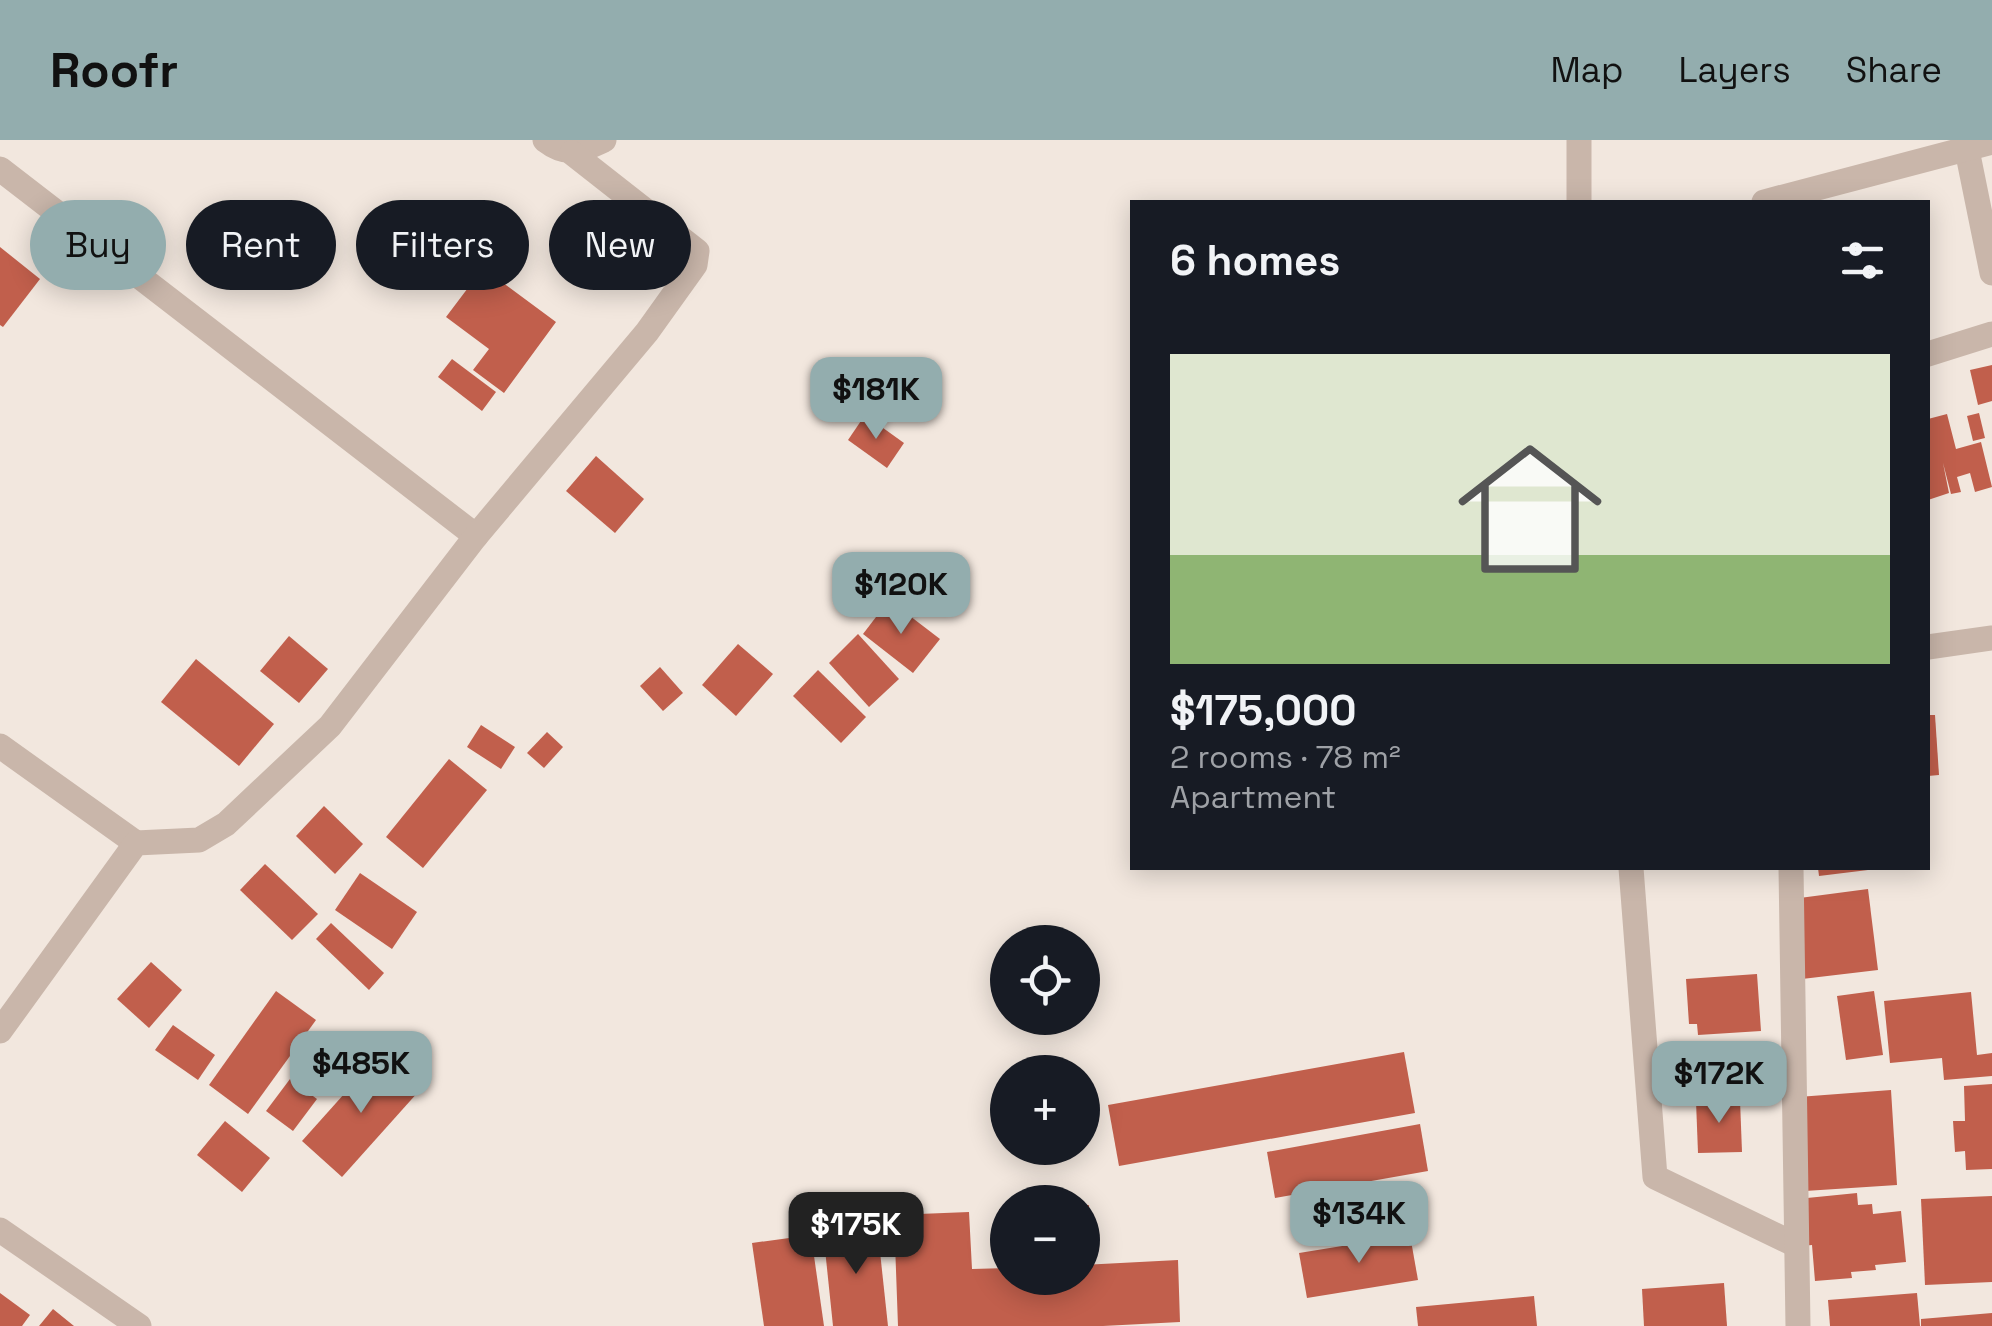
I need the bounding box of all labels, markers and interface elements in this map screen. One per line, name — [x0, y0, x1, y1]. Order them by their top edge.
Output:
text: Roofr — [50, 40, 178, 101]
text: Map — [1550, 48, 1623, 92]
text: Layers — [1678, 48, 1791, 92]
text: Share — [1846, 48, 1942, 92]
chip: Buy — [30, 200, 166, 290]
chip: Rent — [186, 200, 336, 290]
chip: Filters — [356, 200, 529, 290]
chip: New — [549, 200, 691, 290]
icon: filters — [1835, 233, 1890, 288]
text: 6 homes — [1170, 234, 1340, 287]
pin: $181K — [806, 357, 946, 442]
text: $181K — [832, 369, 920, 409]
icon: home — [1440, 419, 1620, 599]
pin: $120K — [831, 552, 971, 637]
text: $120K — [854, 564, 948, 604]
text: $175,000 — [1170, 684, 1356, 737]
text: 2 rooms · 78 m² — [1170, 737, 1401, 777]
text: Apartment — [1170, 777, 1336, 817]
map controls — [990, 925, 1100, 1295]
button: locate — [990, 925, 1100, 1035]
pin: $485K — [291, 1031, 431, 1116]
pin: $172K — [1649, 1041, 1789, 1126]
text: $485K — [312, 1043, 410, 1083]
text: $172K — [1674, 1053, 1764, 1093]
button: + — [990, 1055, 1100, 1165]
pin: $134K — [1289, 1181, 1429, 1266]
button: − — [990, 1185, 1100, 1295]
pin: $175K — [786, 1192, 926, 1277]
text: $134K — [1312, 1193, 1406, 1233]
text: $175K — [811, 1204, 901, 1244]

